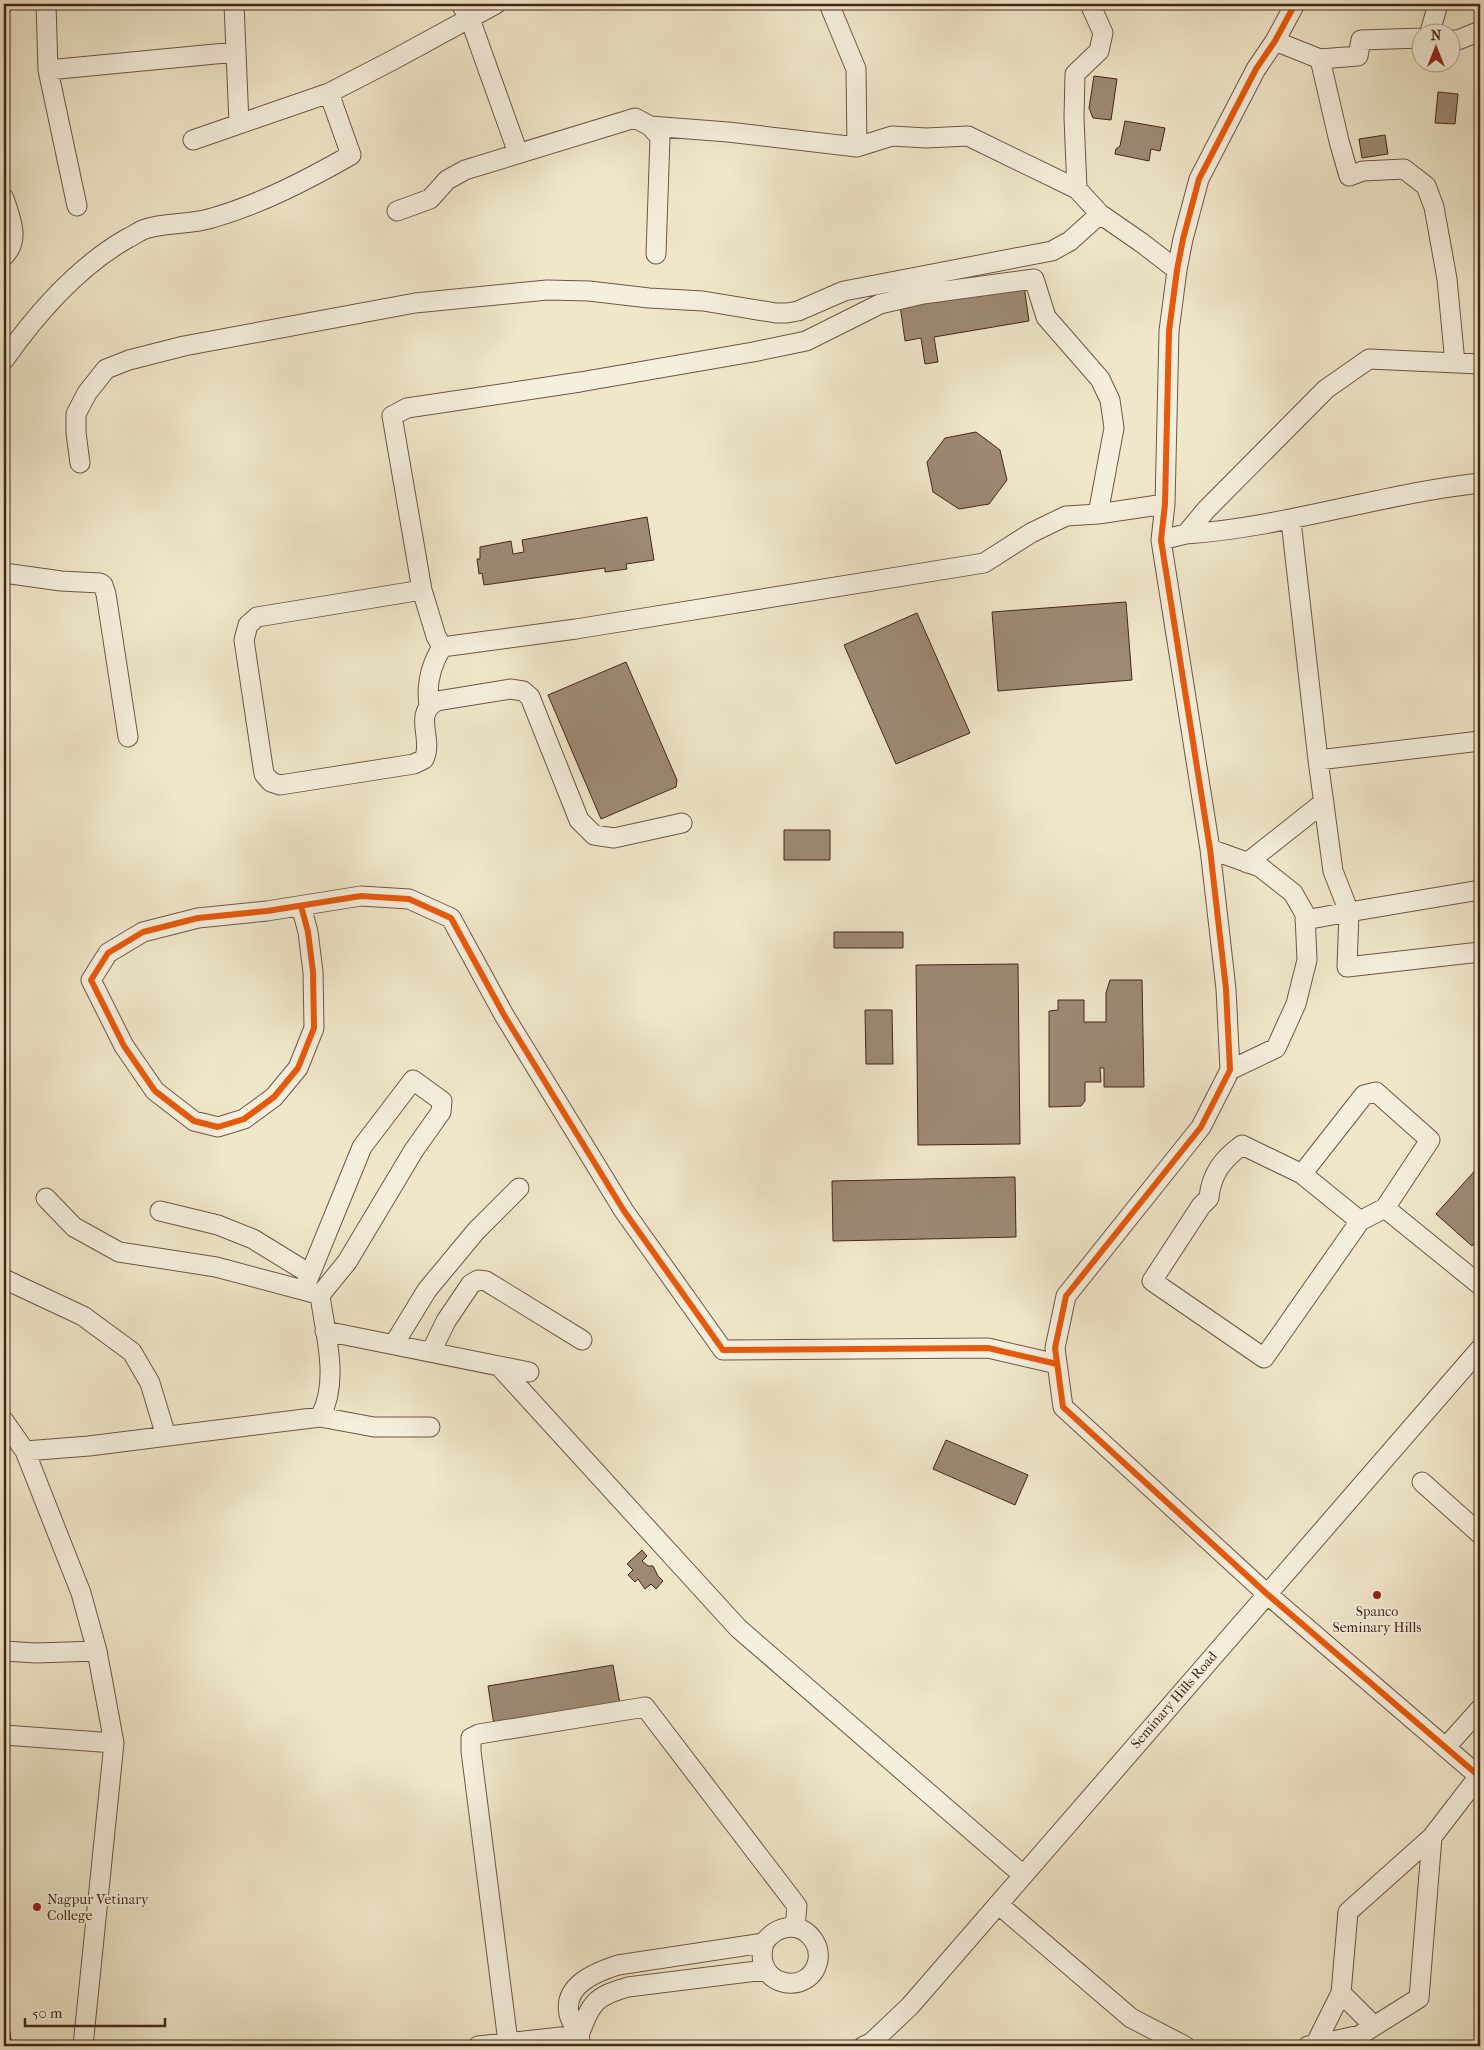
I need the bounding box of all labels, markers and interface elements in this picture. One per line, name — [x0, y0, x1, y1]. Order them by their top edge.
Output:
north arrow — [1412, 22, 1462, 72]
text: N — [1431, 27, 1442, 44]
marker: Spanco Seminary Hills — [1371, 1589, 1383, 1601]
place label: Spanco Seminary Hills — [1332, 1603, 1422, 1636]
street label: Seminary Hills Road — [1127, 1648, 1221, 1752]
place label: Nagpur Vetinary College — [47, 1891, 149, 1924]
marker: Nagpur Vetinary College — [31, 1901, 43, 1913]
scale bar — [25, 1995, 165, 2027]
text: 50 m — [32, 2004, 63, 2022]

